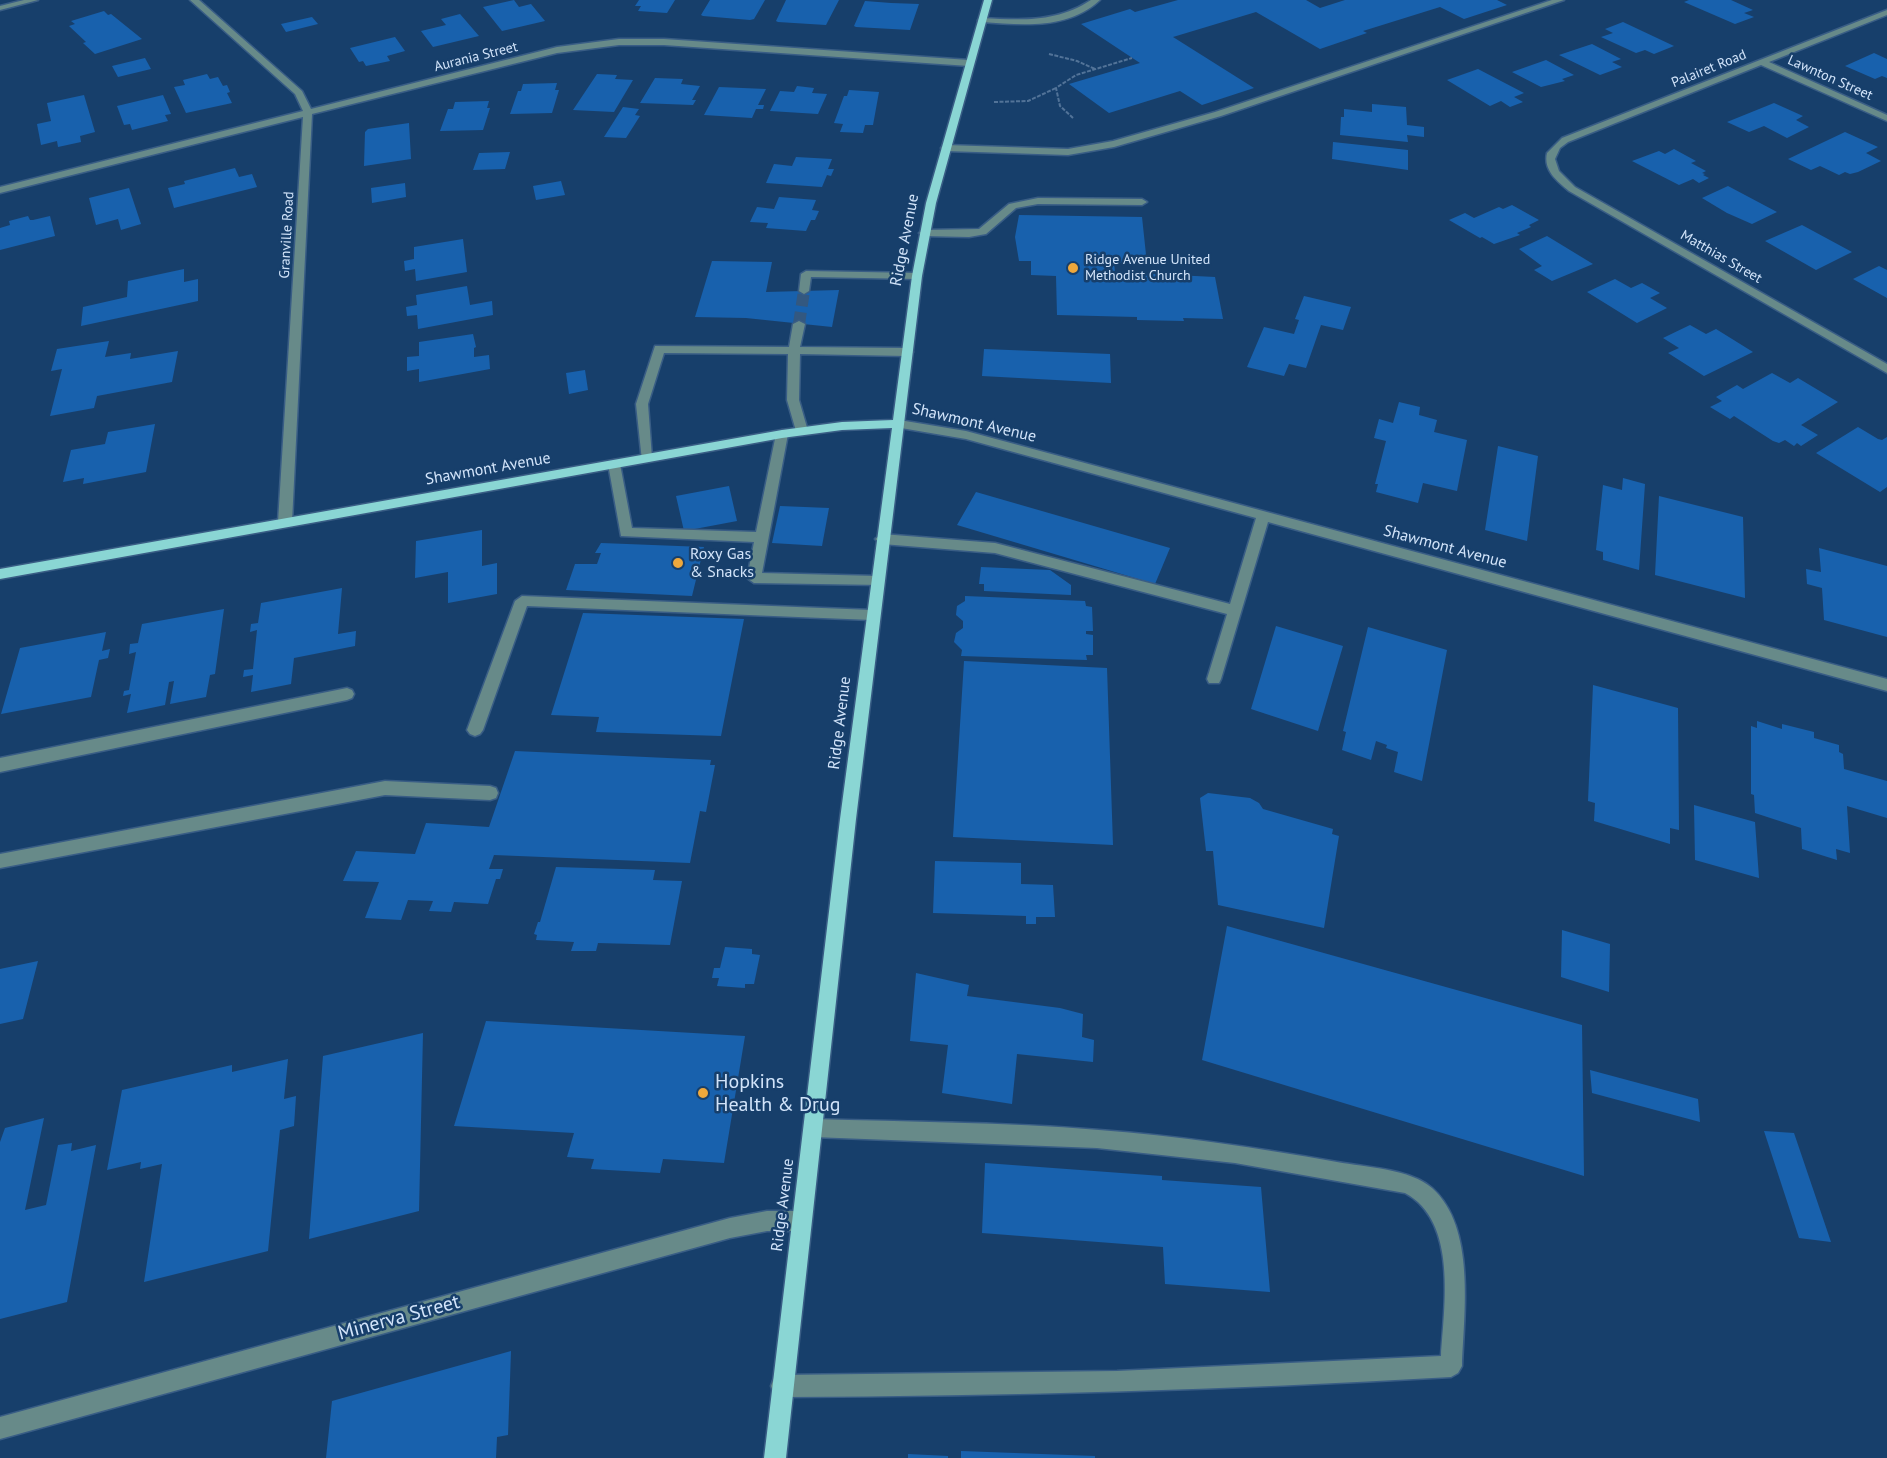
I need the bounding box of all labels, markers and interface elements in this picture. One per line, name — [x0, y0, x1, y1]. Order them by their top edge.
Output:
street label: Aurania Street — [433, 39, 519, 75]
street label: Palairet Road — [1669, 46, 1749, 92]
street label: Lawnton Street — [1785, 52, 1875, 104]
street label: Granville Road — [276, 191, 298, 279]
street label: Ridge Avenue — [887, 192, 923, 288]
street label: Matthias Street — [1677, 227, 1765, 287]
place label: Ridge Avenue United Methodist Church — [1085, 252, 1210, 284]
marker: Ridge Avenue United Methodist Church — [1066, 261, 1080, 275]
street label: Shawmont Avenue — [910, 399, 1038, 447]
street label: Shawmont Avenue — [424, 449, 552, 489]
street label: Shawmont Avenue — [1381, 521, 1509, 573]
place label: Roxy Gas & Snacks — [690, 544, 754, 582]
marker: Roxy Gas & Snacks — [671, 556, 685, 570]
street label: Ridge Avenue — [825, 675, 855, 771]
place label: Hopkins Health & Drug — [715, 1070, 840, 1117]
marker: Hopkins Health & Drug — [696, 1086, 710, 1100]
street label: Ridge Avenue — [768, 1157, 798, 1253]
street label: Minerva Street — [335, 1290, 463, 1346]

